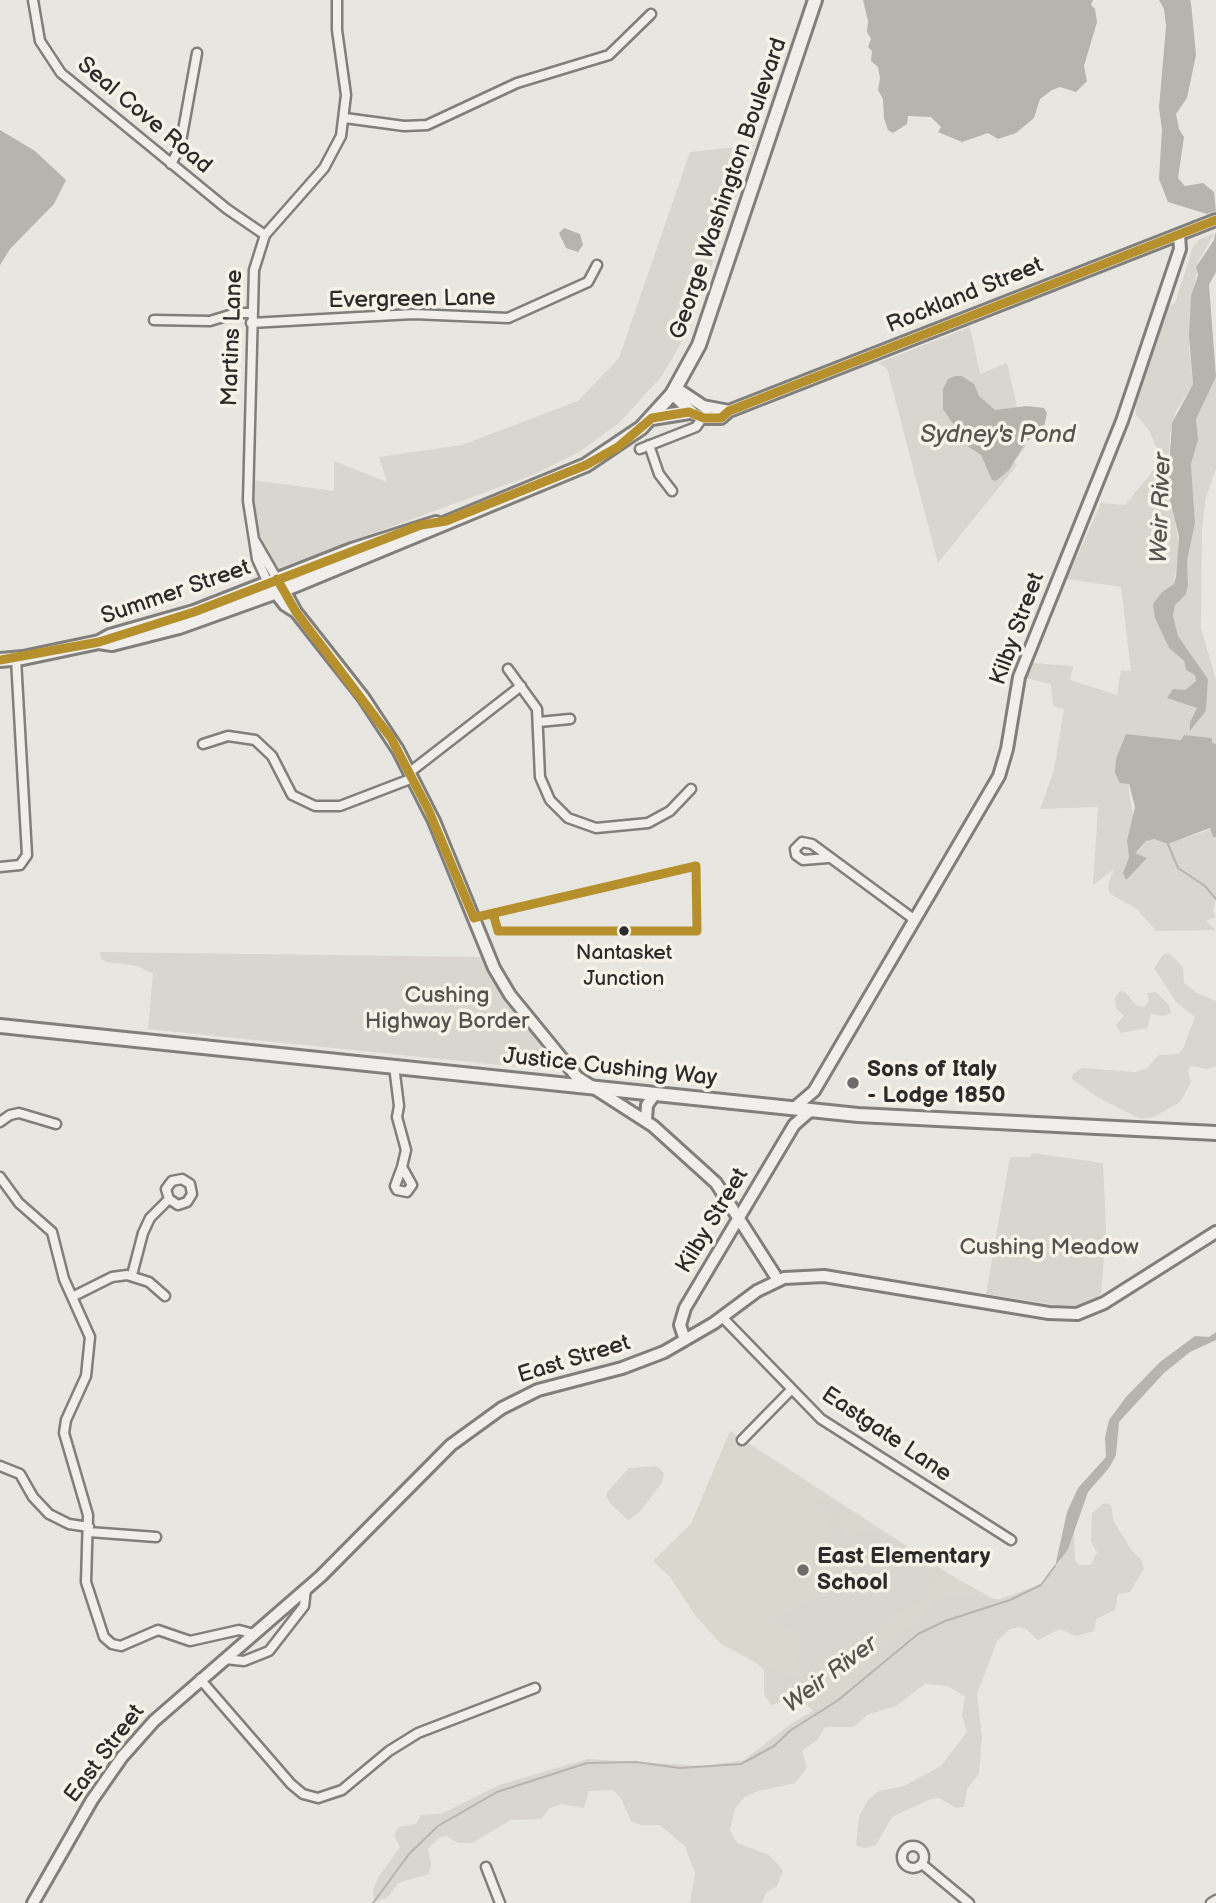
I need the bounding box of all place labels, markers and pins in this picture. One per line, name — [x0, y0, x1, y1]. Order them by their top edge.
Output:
marker: Nantasket Junction — [617, 924, 631, 938]
place label: Nantasket Junction — [576, 941, 672, 991]
place label: Sons of Italy - Lodge 1850 — [867, 1056, 1006, 1110]
marker: Sons of Italy - Lodge 1850 — [845, 1075, 861, 1091]
place label: East Elementary School — [817, 1543, 990, 1597]
marker: East Elementary School — [795, 1562, 811, 1578]

